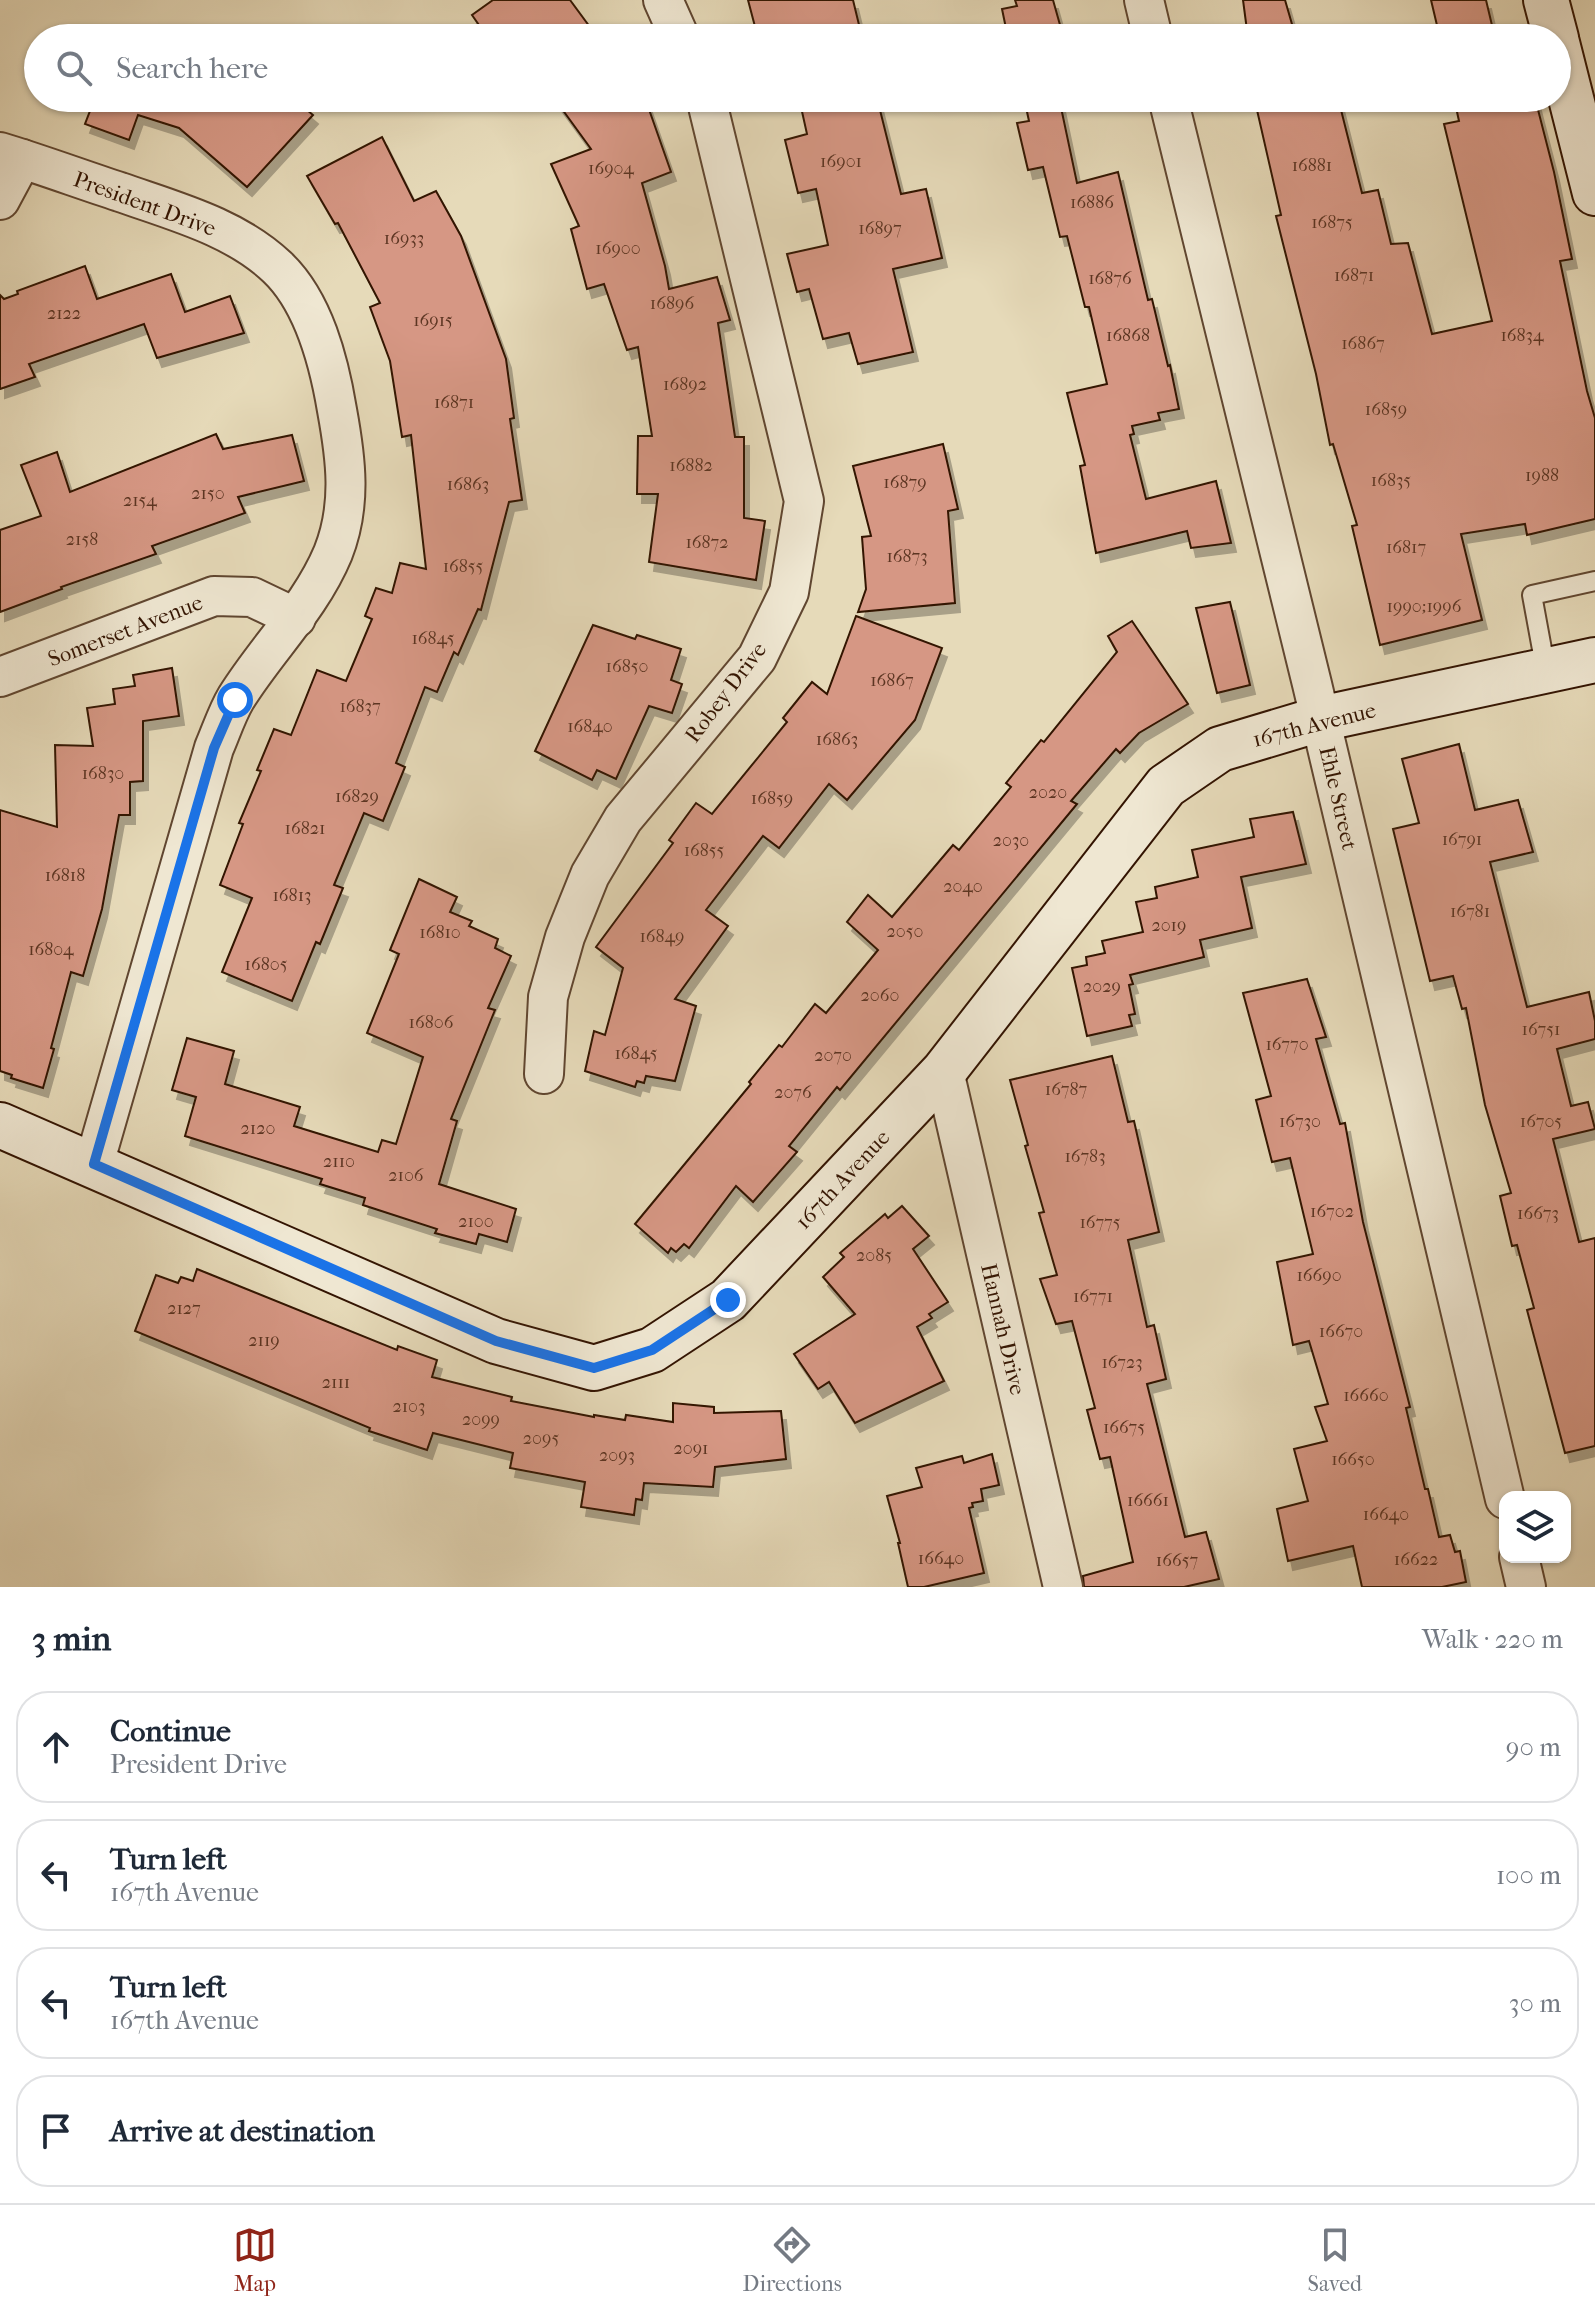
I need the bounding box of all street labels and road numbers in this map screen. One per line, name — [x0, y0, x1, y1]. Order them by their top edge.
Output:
street label: President Drive — [70, 166, 220, 242]
street label: Somerset Avenue — [44, 589, 206, 672]
street label: Robey Drive — [680, 637, 772, 748]
street label: 167th Avenue — [1250, 697, 1379, 753]
street label: Ehle Street — [1314, 744, 1363, 853]
street label: 167th Avenue — [790, 1125, 895, 1235]
street label: Hannah Drive — [975, 1261, 1031, 1398]

